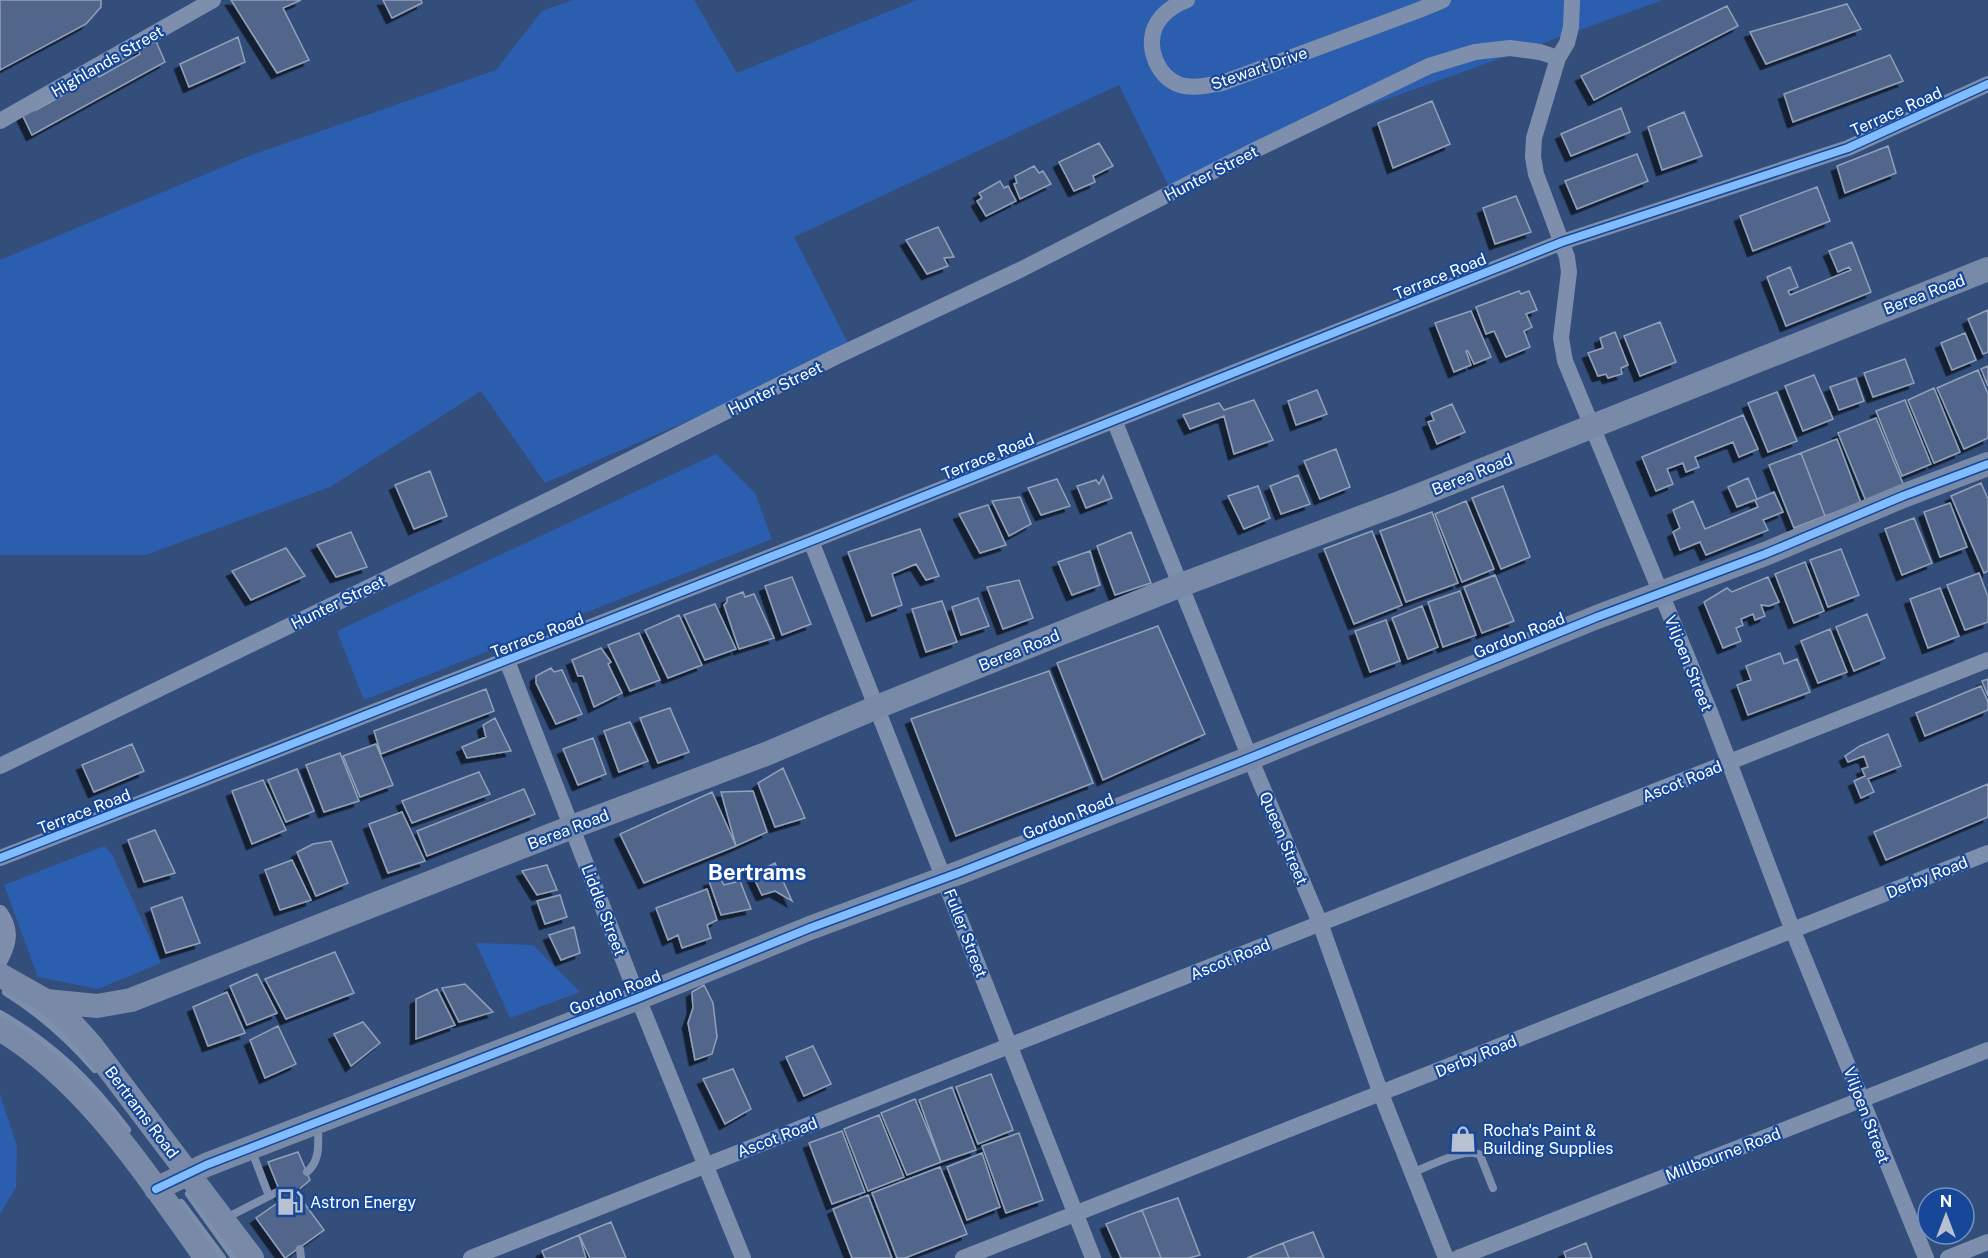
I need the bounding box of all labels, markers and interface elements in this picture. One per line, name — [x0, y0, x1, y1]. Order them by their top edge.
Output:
street label: Highlands Street — [48, 22, 167, 101]
street label: Stewart Drive — [1208, 43, 1310, 94]
street label: Terrace Road — [1848, 83, 1945, 140]
street label: Hunter Street — [1161, 142, 1261, 205]
street label: Terrace Road — [1391, 249, 1489, 304]
street label: Berea Road — [1881, 270, 1968, 319]
street label: Hunter Street — [725, 357, 825, 419]
street label: Terrace Road — [939, 429, 1037, 484]
street label: Berea Road — [1429, 450, 1515, 499]
street label: Hunter Street — [288, 571, 388, 633]
street label: Terrace Road — [488, 609, 586, 662]
street label: Gordon Road — [1471, 609, 1567, 662]
street label: Viljoen Street — [1661, 612, 1716, 714]
street label: Berea Road — [976, 626, 1062, 675]
street label: Ascot Road — [1639, 757, 1725, 806]
street label: Terrace Road — [35, 785, 133, 838]
street label: Queen Street — [1255, 789, 1312, 888]
street label: Gordon Road — [1020, 790, 1116, 843]
street label: Berea Road — [525, 805, 612, 854]
street label: Derby Road — [1884, 853, 1971, 902]
district label: Bertrams — [708, 859, 806, 885]
street label: Liddle Street — [577, 862, 630, 959]
street label: Fuller Street — [940, 886, 991, 980]
street label: Ascot Road — [1187, 935, 1273, 984]
street label: Gordon Road — [567, 966, 664, 1019]
street label: Derby Road — [1433, 1032, 1520, 1081]
street label: Bertrams Road — [101, 1062, 182, 1162]
street label: Viljoen Street — [1839, 1064, 1894, 1166]
street label: Ascot Road — [734, 1113, 820, 1161]
place label: Rocha's Paint & Building Supplies — [1483, 1121, 1613, 1158]
shop icon: Rocha's Paint & Building Supplies — [1448, 1124, 1478, 1154]
street label: Millbourne Road — [1663, 1124, 1783, 1185]
north arrow — [1916, 1186, 1976, 1246]
fuel station icon: Astron Energy — [275, 1187, 305, 1217]
text: N — [1940, 1192, 1952, 1211]
place label: Astron Energy — [310, 1193, 417, 1212]

